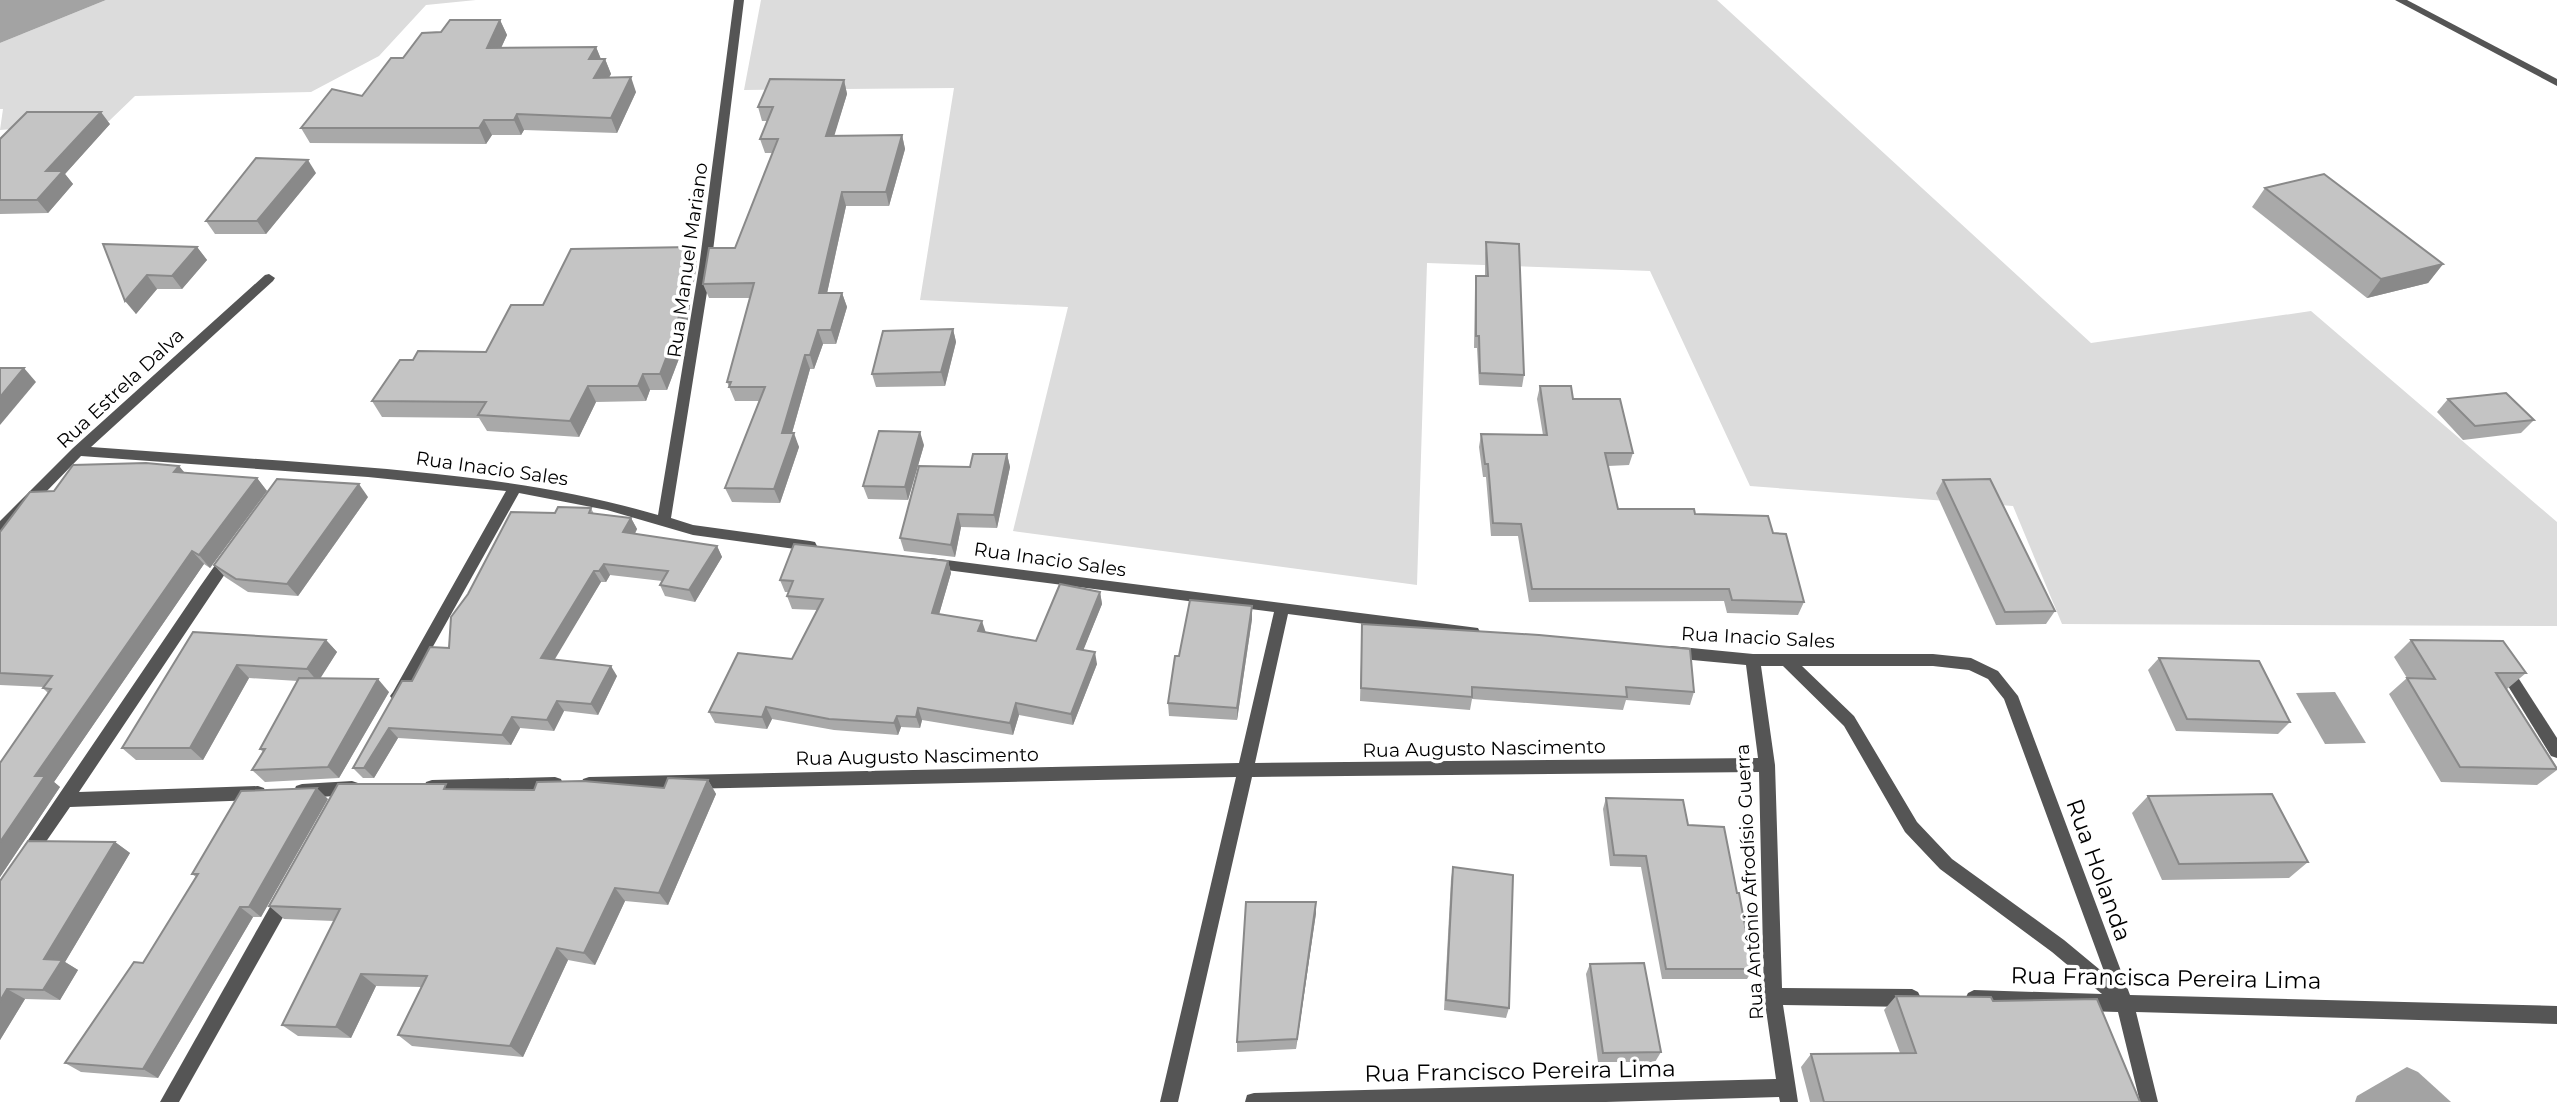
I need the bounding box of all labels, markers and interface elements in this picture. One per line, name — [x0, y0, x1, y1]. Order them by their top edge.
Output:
street label: Rua Manuel Mariano — [662, 161, 713, 359]
street label: Rua Estrela Dalva — [52, 323, 189, 453]
street label: Rua Inacio Sales — [414, 446, 570, 491]
street label: Rua Inacio Sales — [972, 537, 1128, 582]
street label: Rua Inacio Sales — [1681, 622, 1835, 653]
street label: Rua Augusto Nascimento — [1362, 735, 1606, 762]
street label: Rua Augusto Nascimento — [795, 743, 1039, 770]
street label: Rua Antônio Afrodísio Guerra — [1731, 743, 1768, 1021]
street label: Rua Holanda — [2060, 795, 2138, 945]
street label: Rua Francisca Pereira Lima — [2010, 961, 2322, 995]
street label: Rua Francisco Pereira Lima — [1364, 1054, 1676, 1088]

